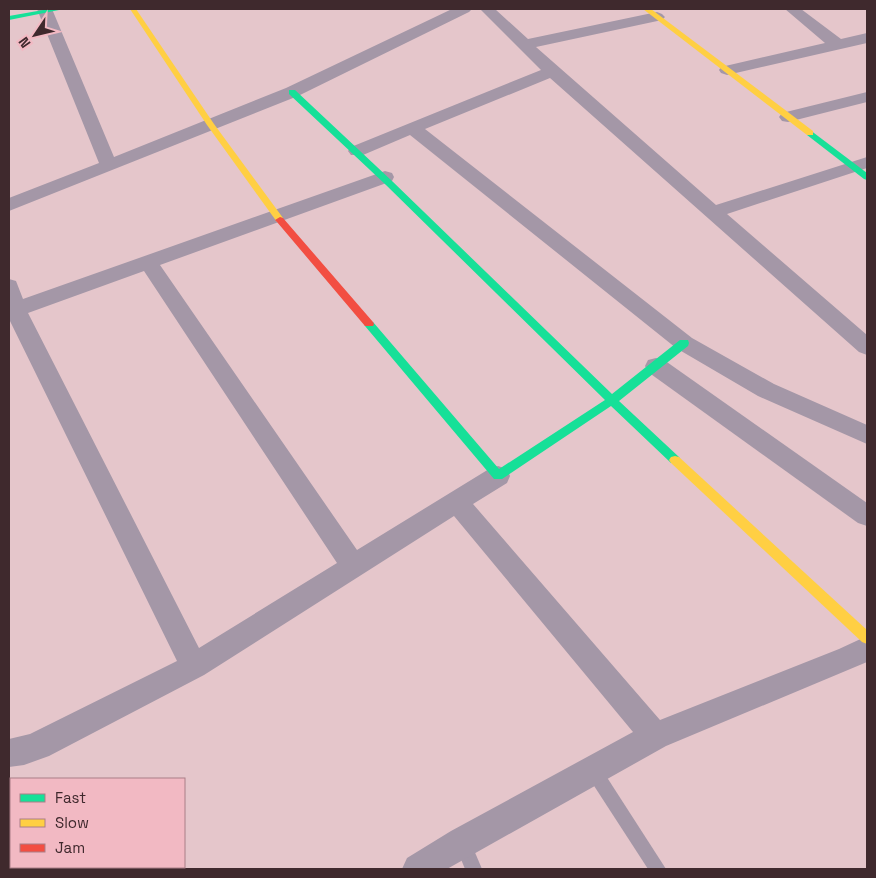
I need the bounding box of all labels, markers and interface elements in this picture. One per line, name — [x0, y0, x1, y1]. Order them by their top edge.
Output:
north arrow — [10, 10, 60, 60]
text: N — [14, 33, 34, 51]
legend — [10, 778, 185, 868]
text: Fast — [55, 788, 86, 807]
text: Slow — [55, 813, 89, 832]
text: Jam — [55, 838, 85, 857]

